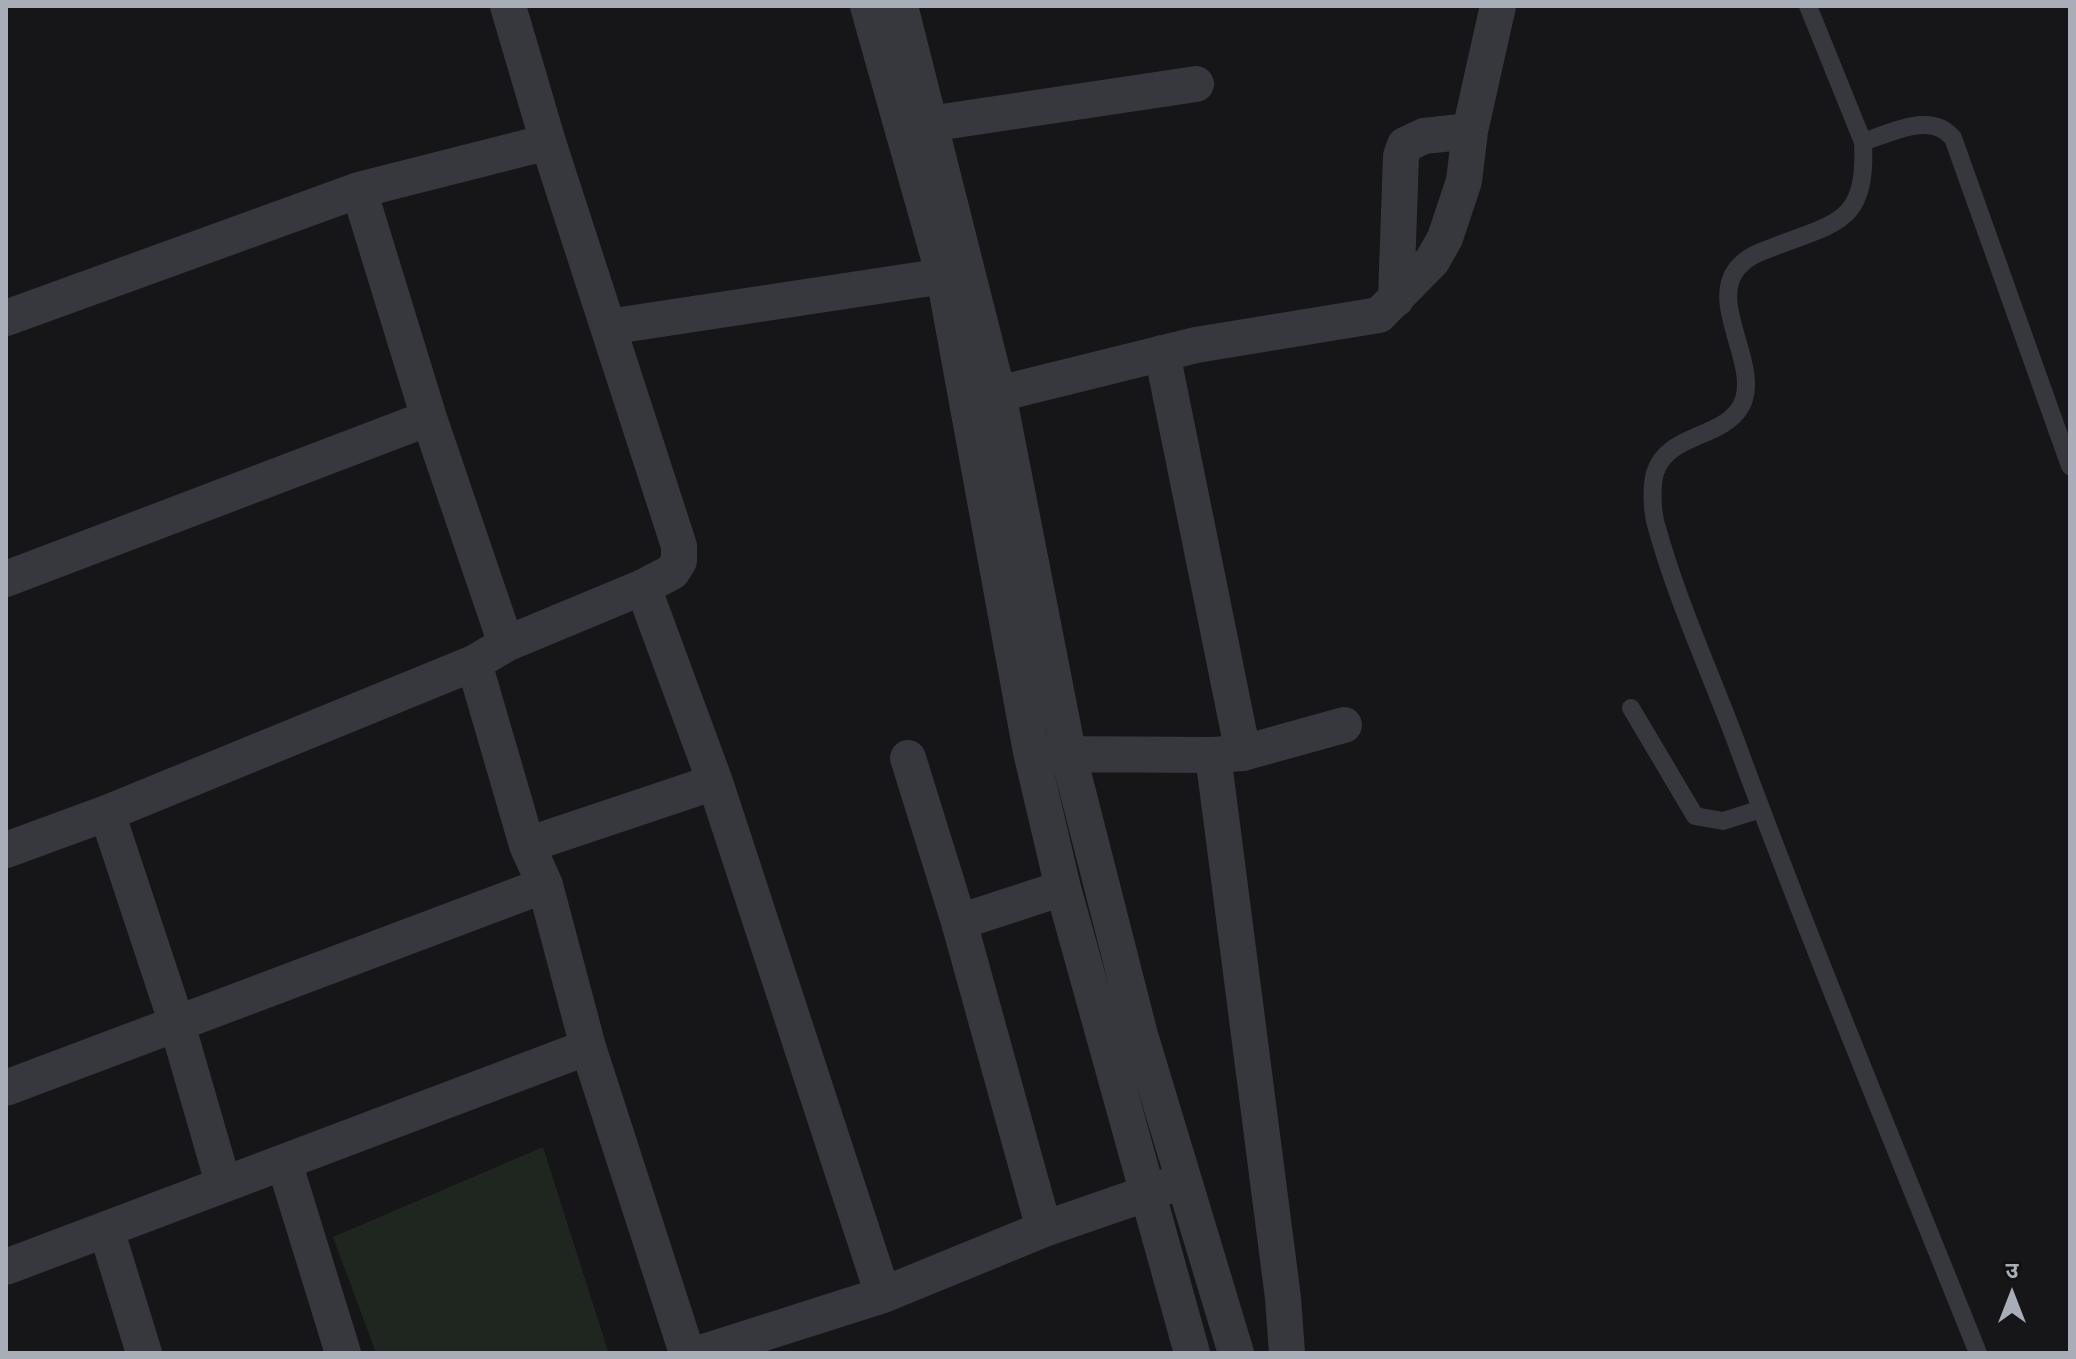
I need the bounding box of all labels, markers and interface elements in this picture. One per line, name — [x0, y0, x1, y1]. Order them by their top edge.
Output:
north arrow — [1972, 1255, 2052, 1335]
text: उ — [2006, 1258, 2018, 1283]

